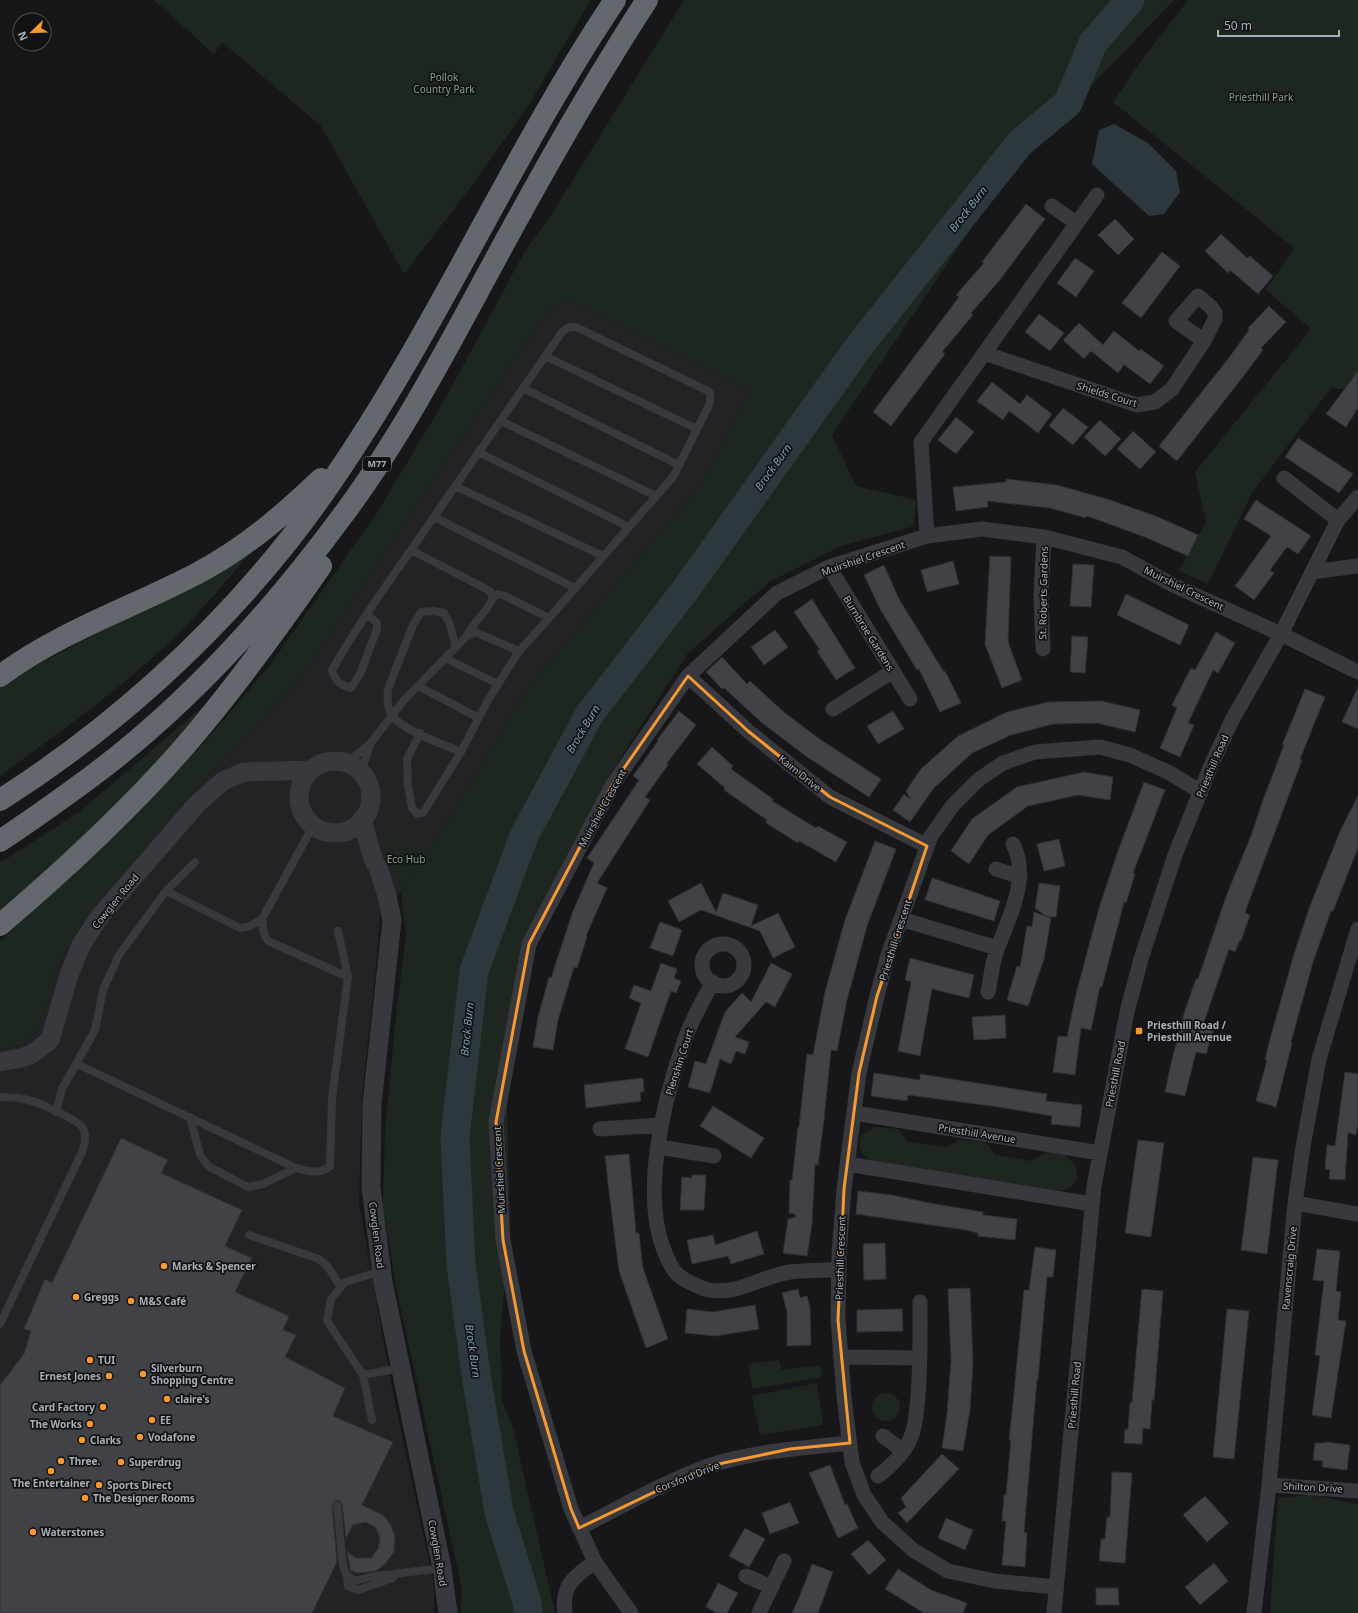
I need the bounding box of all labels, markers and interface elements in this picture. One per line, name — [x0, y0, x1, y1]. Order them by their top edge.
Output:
north arrow — [12, 12, 52, 52]
scale bar — [1218, 12, 1339, 38]
text: 50 m — [1224, 17, 1252, 34]
text: N — [14, 29, 31, 43]
park label: Pollok Country Park — [413, 70, 475, 96]
park label: Priesthill Park — [1229, 90, 1294, 104]
water label: Brock Burn — [945, 183, 990, 235]
street label: Shields Court — [1075, 378, 1139, 410]
water label: Brock Burn — [751, 440, 795, 493]
road number: M77 — [363, 457, 391, 471]
street label: Muirshiel Crescent — [819, 537, 907, 579]
street label: St. Roberts Gardens — [1035, 546, 1051, 640]
street label: Muirshiel Crescent — [1142, 563, 1227, 614]
street label: Burnbrae Gardens — [840, 593, 898, 674]
water label: Brock Burn — [562, 702, 603, 756]
street label: Priesthill Road — [1192, 732, 1232, 800]
street label: Kaim Drive — [776, 751, 825, 795]
street label: Muirshiel Crescent — [575, 766, 629, 850]
park label: Eco Hub — [387, 852, 425, 866]
street label: Cowglen Road — [88, 870, 142, 932]
street label: Priesthill Crescent — [875, 897, 915, 982]
water label: Brock Burn — [456, 1001, 477, 1057]
place label: Priesthill Road / Priesthill Avenue — [1147, 1018, 1232, 1044]
marker: Priesthill Road / Priesthill Avenue — [1134, 1026, 1144, 1036]
street label: Plenshin Court — [662, 1027, 696, 1097]
street label: Priesthill Road — [1102, 1040, 1128, 1108]
street label: Priesthill Avenue — [937, 1120, 1017, 1146]
street label: Muirshiel Crescent — [490, 1126, 508, 1214]
street label: Cowglen Road — [366, 1201, 388, 1269]
street label: Priesthill Crescent — [832, 1215, 848, 1300]
street label: Ravenscraig Drive — [1278, 1225, 1300, 1310]
place label: Marks & Spencer — [172, 1259, 256, 1273]
marker: Marks & Spencer — [159, 1261, 169, 1271]
place label: Greggs — [84, 1290, 119, 1304]
marker: Greggs — [71, 1292, 81, 1302]
place label: M&S Café — [139, 1294, 186, 1308]
marker: M&S Café — [126, 1296, 136, 1306]
water label: Brock Burn — [462, 1323, 485, 1379]
place label: TUI — [98, 1353, 115, 1367]
marker: TUI — [85, 1355, 95, 1365]
place label: Silverburn Shopping Centre — [151, 1361, 234, 1387]
street label: Priesthill Road — [1064, 1361, 1084, 1429]
place label: Ernest Jones — [39, 1369, 101, 1383]
marker: Silverburn Shopping Centre — [138, 1369, 148, 1379]
marker: Ernest Jones — [104, 1371, 114, 1381]
place label: claire's — [175, 1392, 210, 1406]
marker: claire's — [162, 1394, 172, 1404]
place label: Card Factory — [32, 1400, 95, 1414]
marker: Card Factory — [98, 1402, 108, 1412]
place label: EE — [160, 1413, 172, 1427]
marker: EE — [147, 1415, 157, 1425]
place label: The Works — [30, 1417, 82, 1431]
marker: The Works — [85, 1419, 95, 1429]
place label: Vodafone — [148, 1430, 195, 1444]
marker: Vodafone — [135, 1432, 145, 1442]
place label: Clarks — [90, 1433, 121, 1447]
marker: Clarks — [77, 1435, 87, 1445]
place label: Three. — [69, 1454, 100, 1468]
place label: Superdrug — [129, 1455, 181, 1469]
marker: Three. — [56, 1456, 66, 1466]
marker: Superdrug — [116, 1457, 126, 1467]
street label: Corsford Drive — [653, 1458, 722, 1496]
marker: The Entertainer — [46, 1466, 56, 1476]
place label: The Entertainer — [12, 1476, 91, 1490]
place label: Sports Direct — [107, 1478, 172, 1492]
street label: Shilton Drive — [1283, 1478, 1344, 1496]
marker: Sports Direct — [94, 1480, 104, 1490]
place label: The Designer Rooms — [93, 1491, 195, 1505]
marker: The Designer Rooms — [80, 1493, 90, 1503]
street label: Cowglen Road — [425, 1519, 451, 1587]
place label: Waterstones — [41, 1525, 104, 1539]
marker: Waterstones — [28, 1527, 38, 1537]

